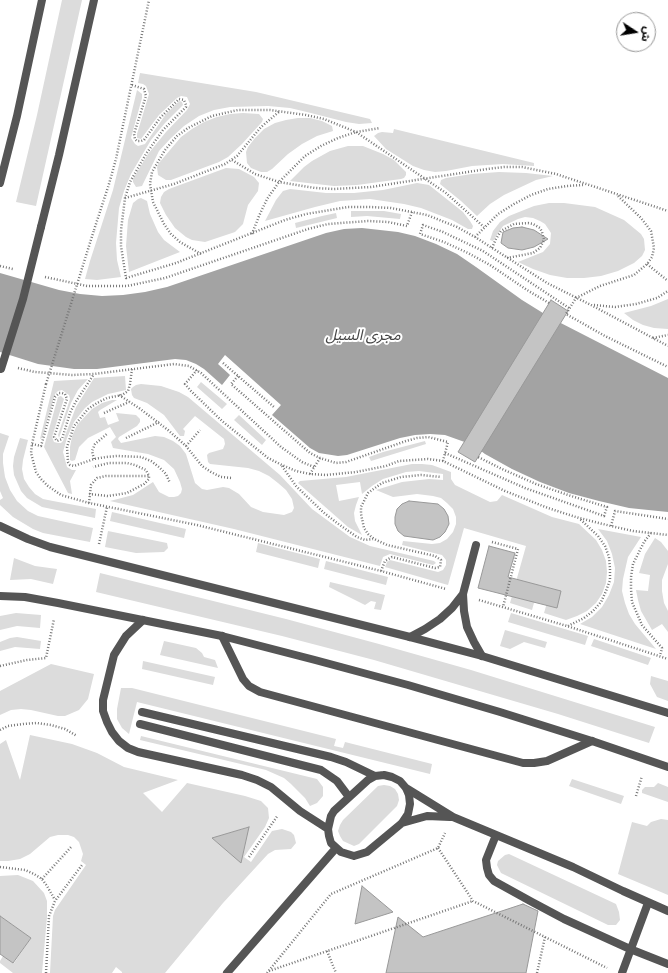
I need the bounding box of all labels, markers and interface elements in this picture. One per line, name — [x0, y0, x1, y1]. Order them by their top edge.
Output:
north arrow — [616, 12, 656, 52]
text: ش — [638, 25, 655, 43]
water label: مجرى السيل — [325, 327, 401, 345]

